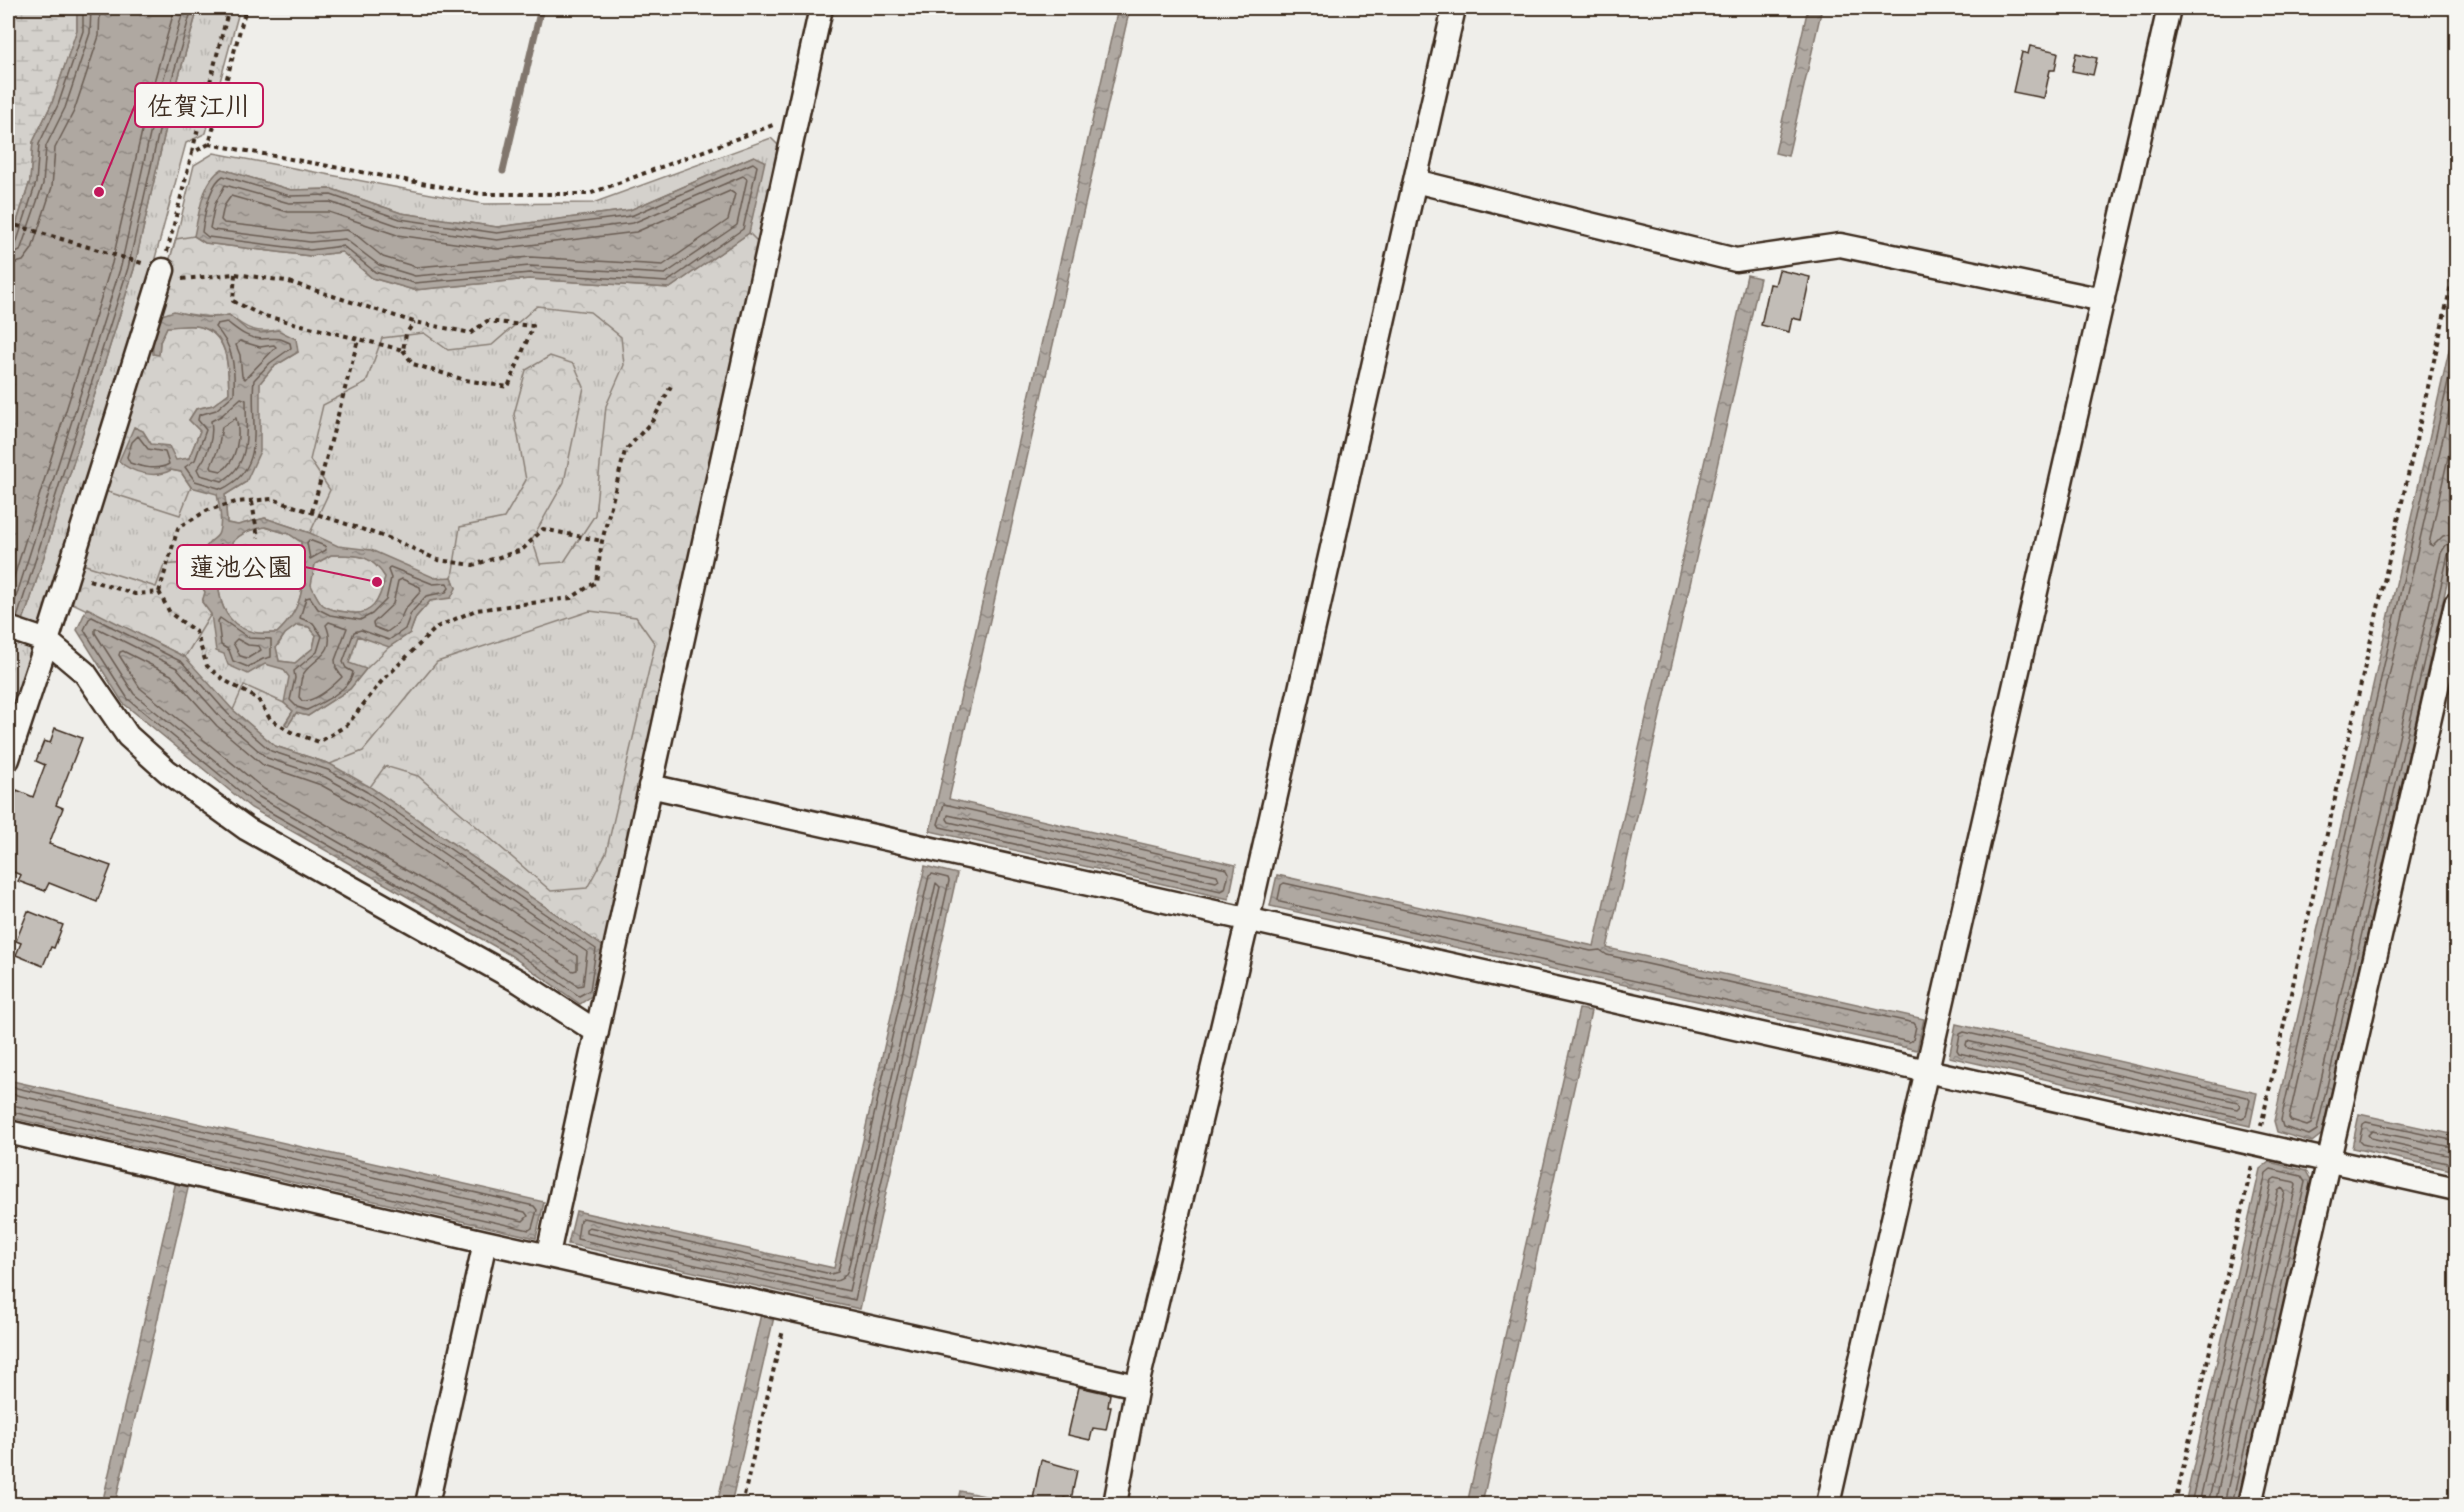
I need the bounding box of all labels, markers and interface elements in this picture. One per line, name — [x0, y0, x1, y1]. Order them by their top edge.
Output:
callout: 佐賀江川 — [135, 83, 263, 127]
text: 佐賀江川 — [147, 90, 251, 123]
callout: 蓮池公園 — [177, 545, 305, 589]
text: 蓮池公園 — [189, 551, 293, 584]

